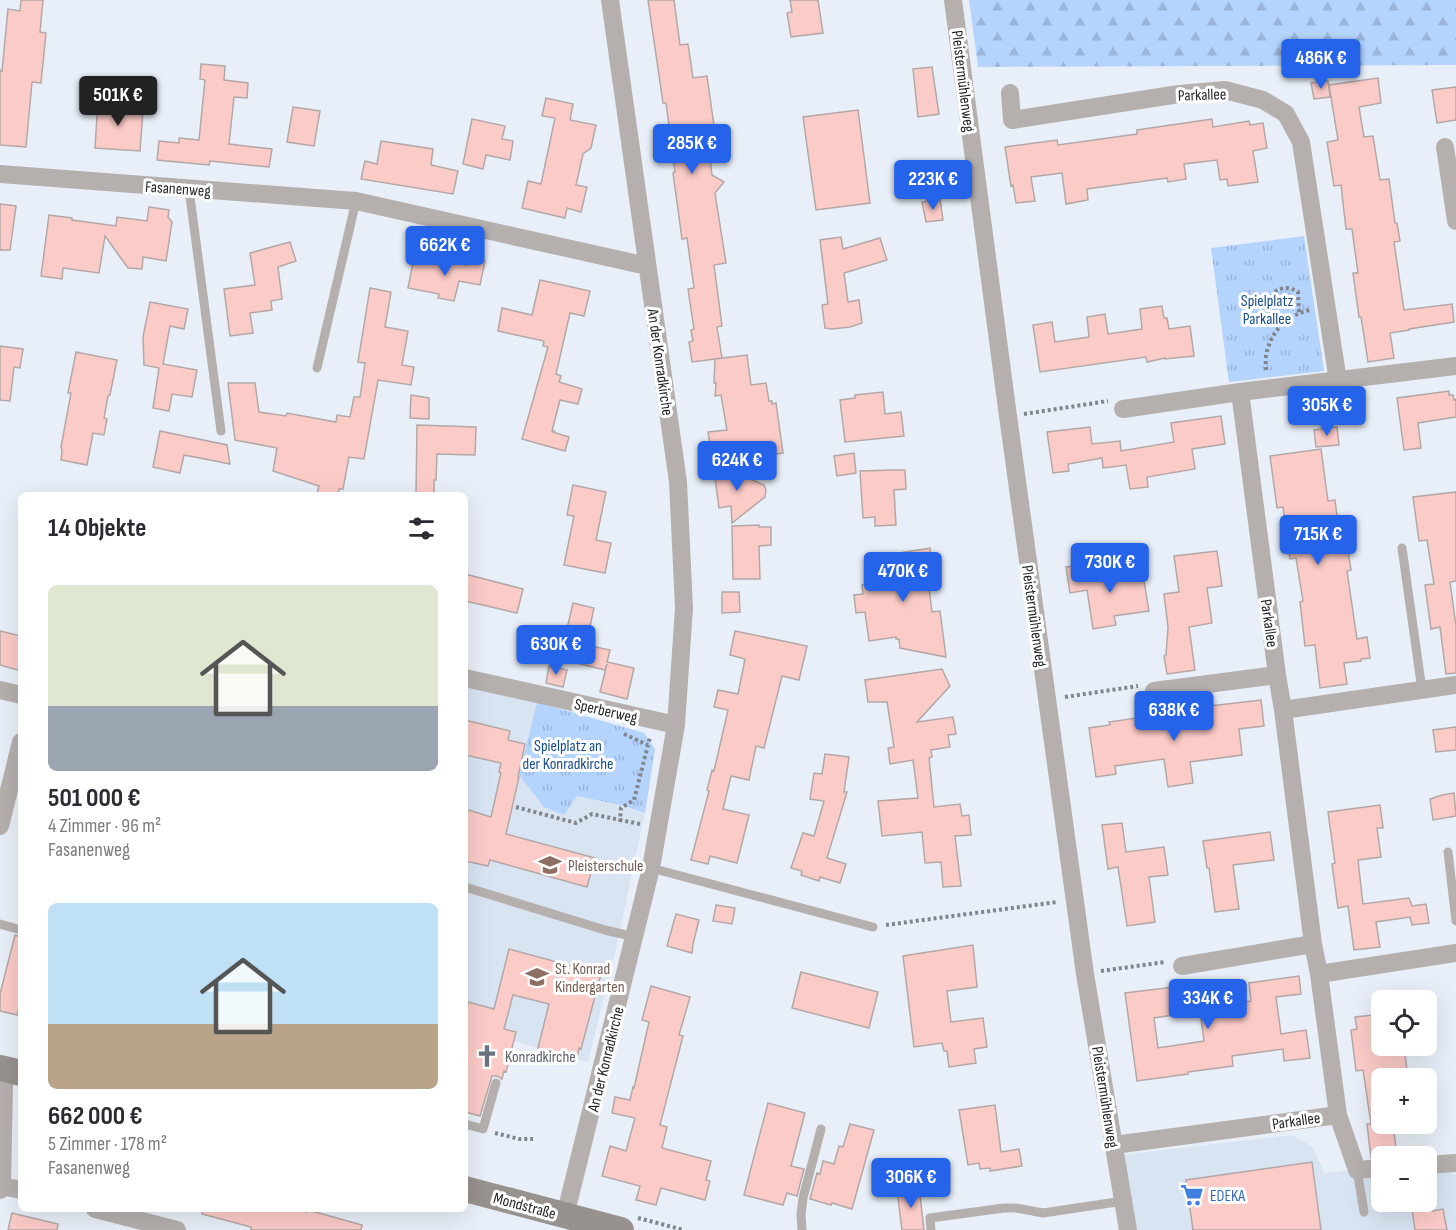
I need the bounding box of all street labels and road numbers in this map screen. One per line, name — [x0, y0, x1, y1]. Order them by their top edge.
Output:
street label: Pleistermühlenweg — [947, 29, 978, 133]
street label: Parkallee — [1178, 85, 1227, 106]
street label: Fasanenweg — [144, 178, 211, 201]
street label: An der Konradkirche — [642, 307, 676, 417]
street label: Pleistermühlenweg — [1017, 564, 1050, 668]
street label: Parkallee — [1256, 598, 1281, 648]
street label: Sperberweg — [572, 695, 639, 728]
street label: An der Konradkirche — [584, 1005, 629, 1115]
street label: Pleistermühlenweg — [1087, 1045, 1122, 1149]
street label: Parkallee — [1271, 1109, 1321, 1134]
street label: Mondstraße — [491, 1189, 558, 1224]

